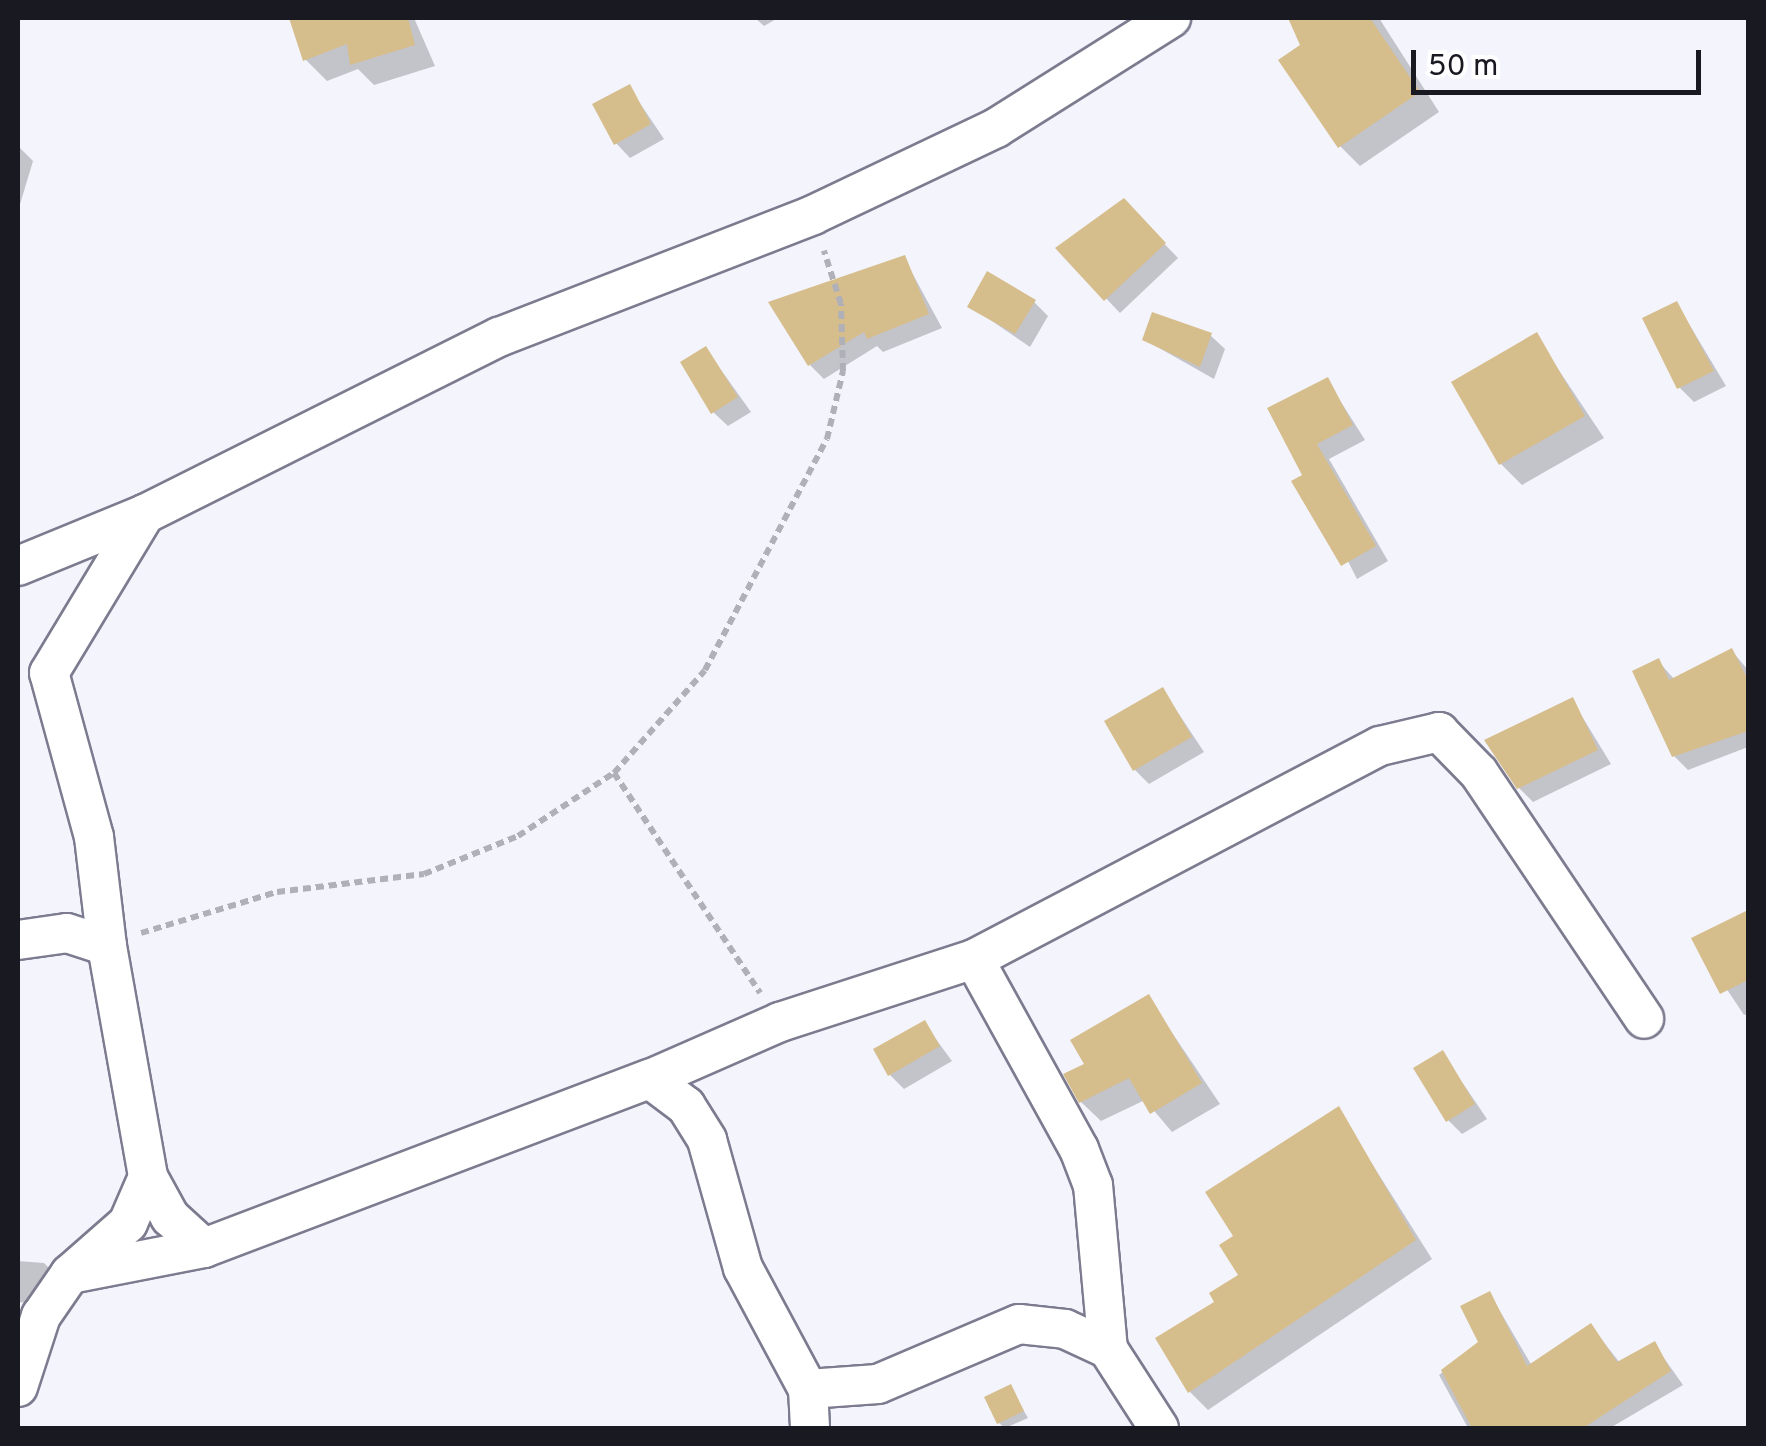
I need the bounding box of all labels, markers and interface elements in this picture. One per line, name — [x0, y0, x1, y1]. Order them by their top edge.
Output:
scale bar — [1416, 30, 1706, 92]
text: 50 m — [1428, 49, 1498, 86]

